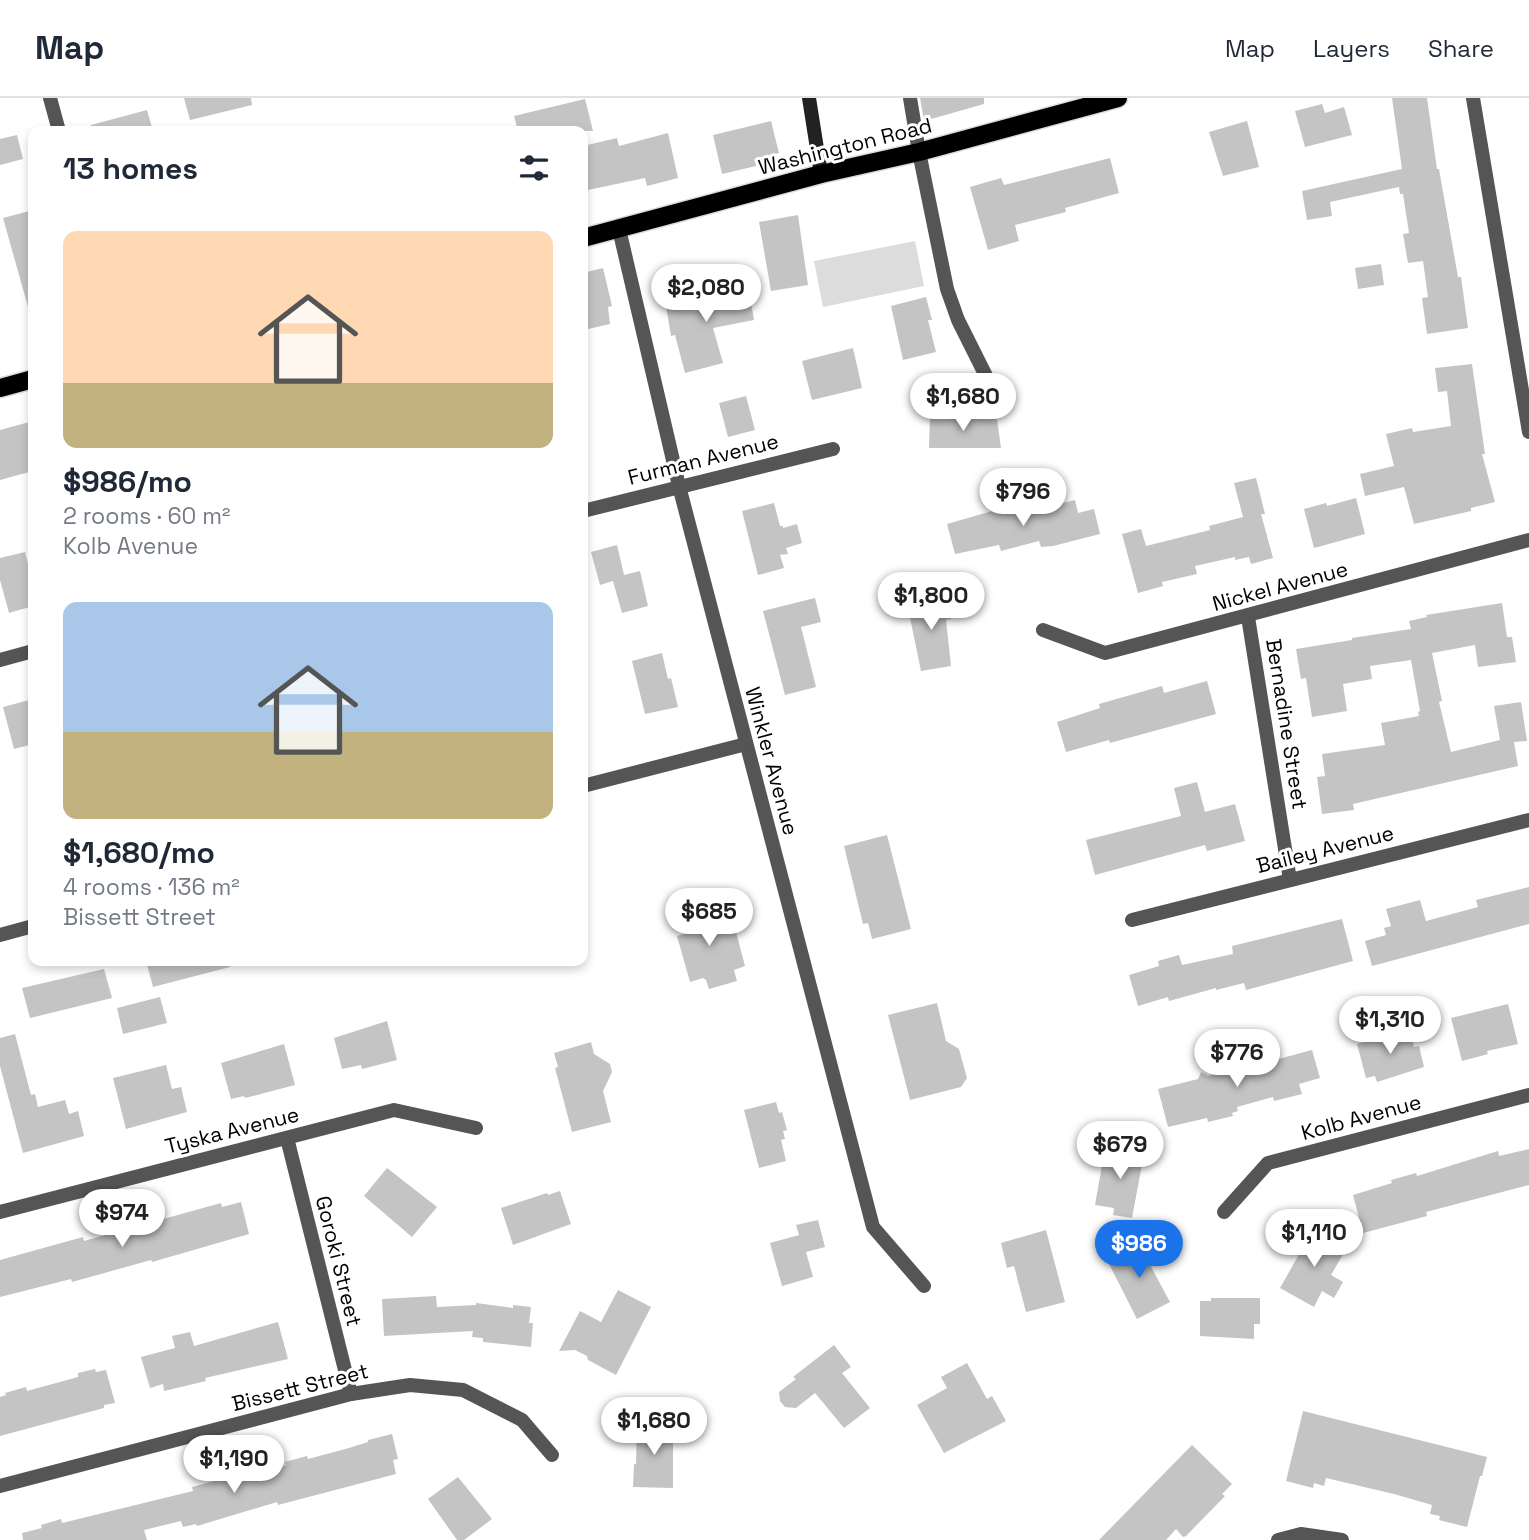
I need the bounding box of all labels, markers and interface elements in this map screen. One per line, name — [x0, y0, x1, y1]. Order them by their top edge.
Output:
text: Map — [35, 27, 104, 69]
text: Map — [1225, 33, 1275, 64]
text: Layers — [1313, 33, 1390, 64]
text: Share — [1428, 33, 1494, 64]
street label: Washington Road — [756, 111, 934, 181]
text: 13 homes — [63, 149, 198, 188]
icon: filters — [515, 149, 553, 187]
pin: $2,080 — [649, 264, 763, 324]
text: $2,080 — [667, 272, 745, 302]
icon: home — [245, 276, 371, 402]
pin: $1,680 — [906, 374, 1020, 433]
text: $1,680 — [926, 381, 1000, 411]
street label: Furman Avenue — [625, 427, 781, 491]
text: $986/mo — [63, 462, 192, 501]
pin: $796 — [982, 468, 1064, 528]
text: $796 — [995, 476, 1051, 506]
text: 2 rooms · 60 m² — [63, 501, 230, 531]
text: Kolb Avenue — [63, 531, 198, 561]
street label: Nickel Avenue — [1209, 555, 1351, 617]
pin: $1,800 — [874, 573, 988, 632]
text: $1,800 — [894, 580, 968, 610]
street label: Bernadine Street — [1260, 637, 1314, 811]
icon: home — [245, 647, 371, 773]
street label: Winkler Avenue — [739, 684, 805, 838]
street label: Bailey Avenue — [1253, 819, 1397, 879]
text: $1,680/mo — [63, 833, 215, 872]
text: 4 rooms · 136 m² — [63, 872, 240, 902]
pin: $685 — [668, 888, 750, 948]
text: $685 — [681, 896, 737, 926]
text: Bissett Street — [63, 902, 216, 932]
pin: $1,310 — [1333, 996, 1447, 1056]
text: $1,310 — [1355, 1004, 1425, 1034]
pin: $776 — [1196, 1030, 1278, 1089]
text: $776 — [1210, 1037, 1264, 1067]
street label: Kolb Avenue — [1298, 1088, 1424, 1146]
street label: Tyska Avenue — [162, 1100, 302, 1160]
pin: $679 — [1079, 1122, 1161, 1181]
text: $679 — [1093, 1129, 1147, 1159]
pin: $974 — [81, 1190, 163, 1249]
street label: Goroki Street — [310, 1193, 368, 1329]
text: $974 — [95, 1197, 149, 1227]
pin: $1,110 — [1257, 1210, 1371, 1269]
text: $1,110 — [1281, 1217, 1347, 1247]
pin: $986 — [1098, 1220, 1180, 1280]
text: $986 — [1111, 1228, 1167, 1258]
street label: Bissett Street — [229, 1357, 371, 1417]
pin: $1,680 — [597, 1398, 711, 1457]
text: $1,680 — [617, 1405, 691, 1435]
pin: $1,190 — [177, 1436, 291, 1495]
text: $1,190 — [199, 1443, 269, 1473]

